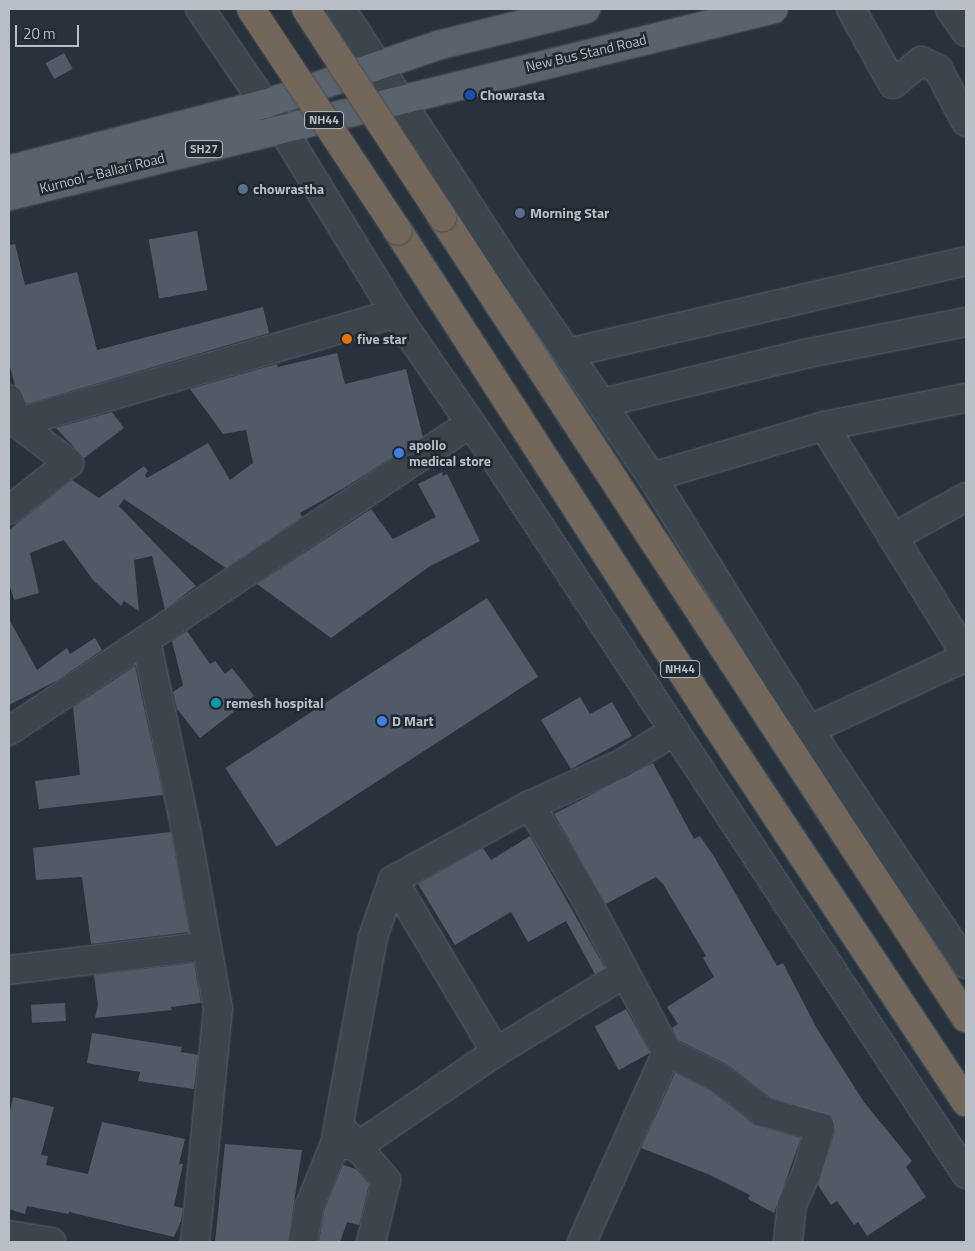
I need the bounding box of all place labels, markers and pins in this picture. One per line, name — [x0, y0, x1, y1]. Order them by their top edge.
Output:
place label: Chowrasta — [480, 87, 545, 103]
marker: Chowrasta — [464, 89, 476, 101]
place label: chowrastha — [253, 181, 324, 197]
marker: chowrastha — [237, 183, 249, 195]
place label: Morning Star — [530, 205, 609, 221]
marker: Morning Star — [514, 207, 526, 219]
place label: five star — [357, 331, 407, 347]
marker: five star — [341, 333, 353, 345]
place label: apollo medical store — [409, 437, 491, 470]
marker: apollo medical store — [393, 447, 405, 459]
place label: remesh hospital — [226, 695, 324, 711]
marker: remesh hospital — [210, 697, 222, 709]
place label: D Mart — [392, 713, 433, 729]
marker: D Mart — [376, 715, 388, 727]

